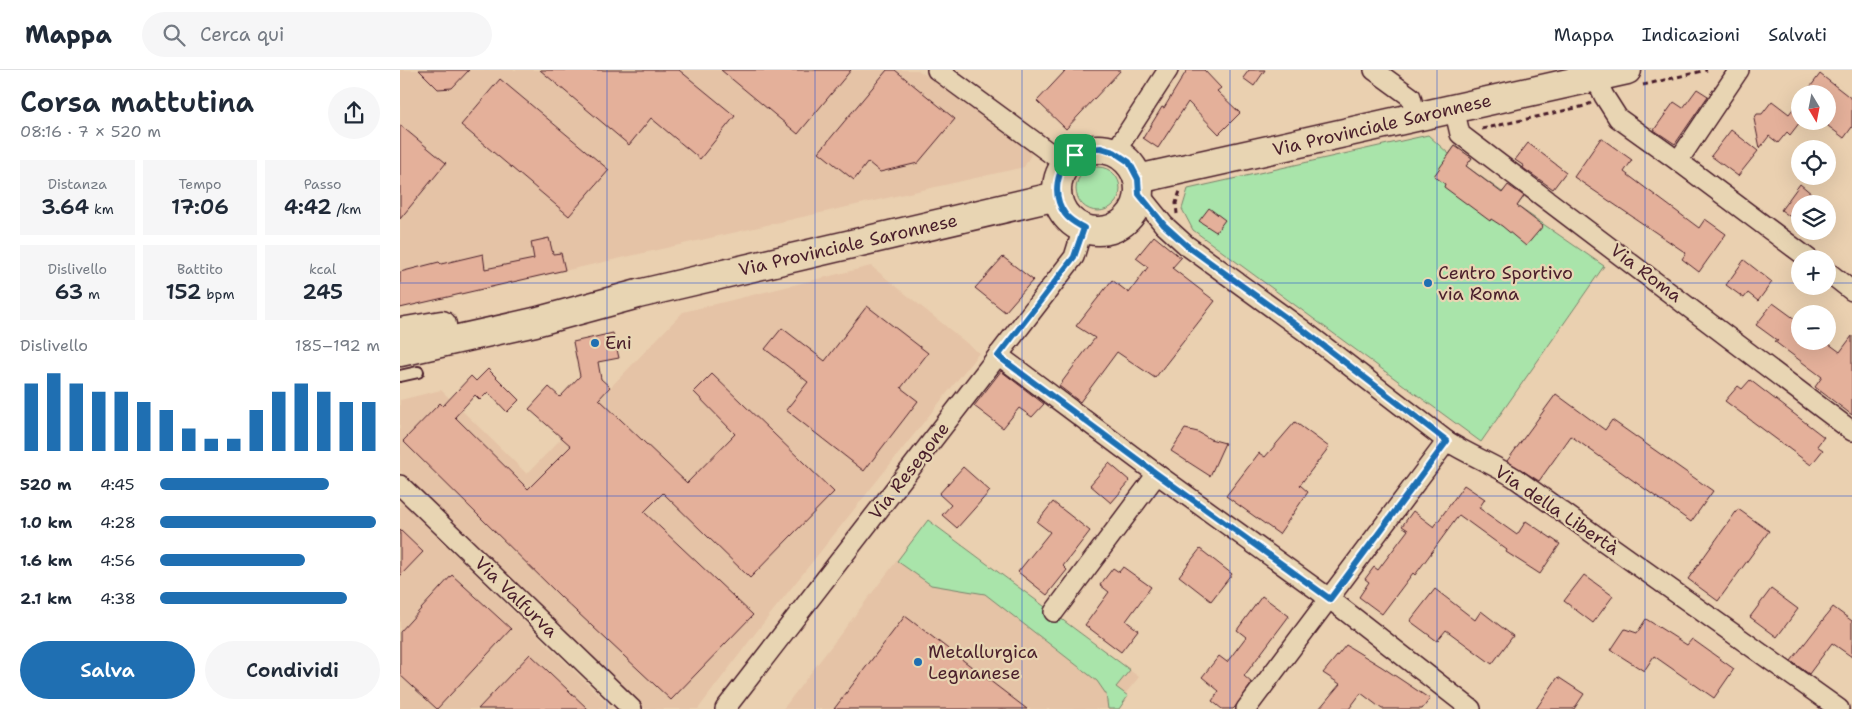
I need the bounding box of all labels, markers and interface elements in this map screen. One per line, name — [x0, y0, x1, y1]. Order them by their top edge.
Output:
search box — [142, 12, 492, 57]
text: Mappa — [25, 19, 112, 51]
icon: search — [160, 21, 188, 49]
text: Cerca qui — [200, 22, 284, 47]
text: Mappa — [1554, 23, 1614, 47]
text: Indicazioni — [1642, 23, 1740, 47]
text: Salvati — [1768, 23, 1827, 47]
text: Corsa mattutina — [20, 83, 254, 121]
north arrow — [1791, 85, 1836, 130]
map controls — [1791, 85, 1836, 350]
button: share — [328, 87, 380, 139]
street label: Via Provinciale Saronnese — [1270, 88, 1494, 162]
text: 08:16 · 7 × 520 m — [20, 121, 161, 142]
pin — [1054, 134, 1096, 176]
button: locate — [1791, 140, 1836, 185]
icon: arrive — [1061, 141, 1089, 169]
text: Distanza — [48, 175, 107, 193]
text: Tempo — [178, 175, 222, 193]
text: Passo — [304, 175, 342, 193]
text: 3.64 — [41, 193, 89, 221]
text: 17:06 — [171, 193, 229, 221]
text: 4:42 — [284, 193, 332, 221]
button: layers — [1791, 195, 1836, 240]
text: km — [89, 200, 114, 218]
text: /km — [332, 200, 361, 218]
street label: Via Provinciale Saronnese — [736, 208, 960, 282]
street label: Via Roma — [1605, 238, 1687, 308]
button: + — [1791, 250, 1836, 295]
text: Dislivello — [48, 260, 107, 278]
text: Battito — [177, 260, 223, 278]
text: kcal — [309, 260, 336, 278]
place label: Centro Sportivo via Roma — [1438, 261, 1573, 306]
marker: Centro Sportivo via Roma — [1422, 277, 1434, 289]
text: 63 — [55, 278, 83, 306]
text: 152 — [165, 278, 202, 306]
text: 245 — [302, 278, 343, 306]
text: m — [83, 285, 100, 303]
text: bpm — [202, 285, 234, 303]
button: − — [1791, 305, 1836, 350]
place label: Eni — [605, 331, 632, 355]
text: Dislivello — [20, 335, 88, 356]
text: 185–192 m — [295, 335, 380, 356]
marker: Eni — [589, 337, 601, 349]
street label: Via Resegone — [863, 417, 955, 525]
street label: Via della Libertà — [1490, 460, 1624, 560]
text: 520 m — [20, 474, 72, 495]
text: 4:45 — [100, 474, 135, 495]
text: 1.0 km — [20, 512, 72, 533]
text: 4:28 — [100, 512, 136, 533]
text: 1.6 km — [20, 550, 72, 571]
text: 4:56 — [100, 550, 135, 571]
street label: Via Valfurva — [469, 551, 563, 643]
text: 2.1 km — [20, 588, 72, 609]
text: 4:38 — [100, 588, 136, 609]
place label: Metallurgica Legnanese — [928, 640, 1038, 685]
button: Salva — [20, 641, 195, 699]
button: Condividi — [205, 641, 380, 699]
marker: Metallurgica Legnanese — [912, 656, 924, 668]

